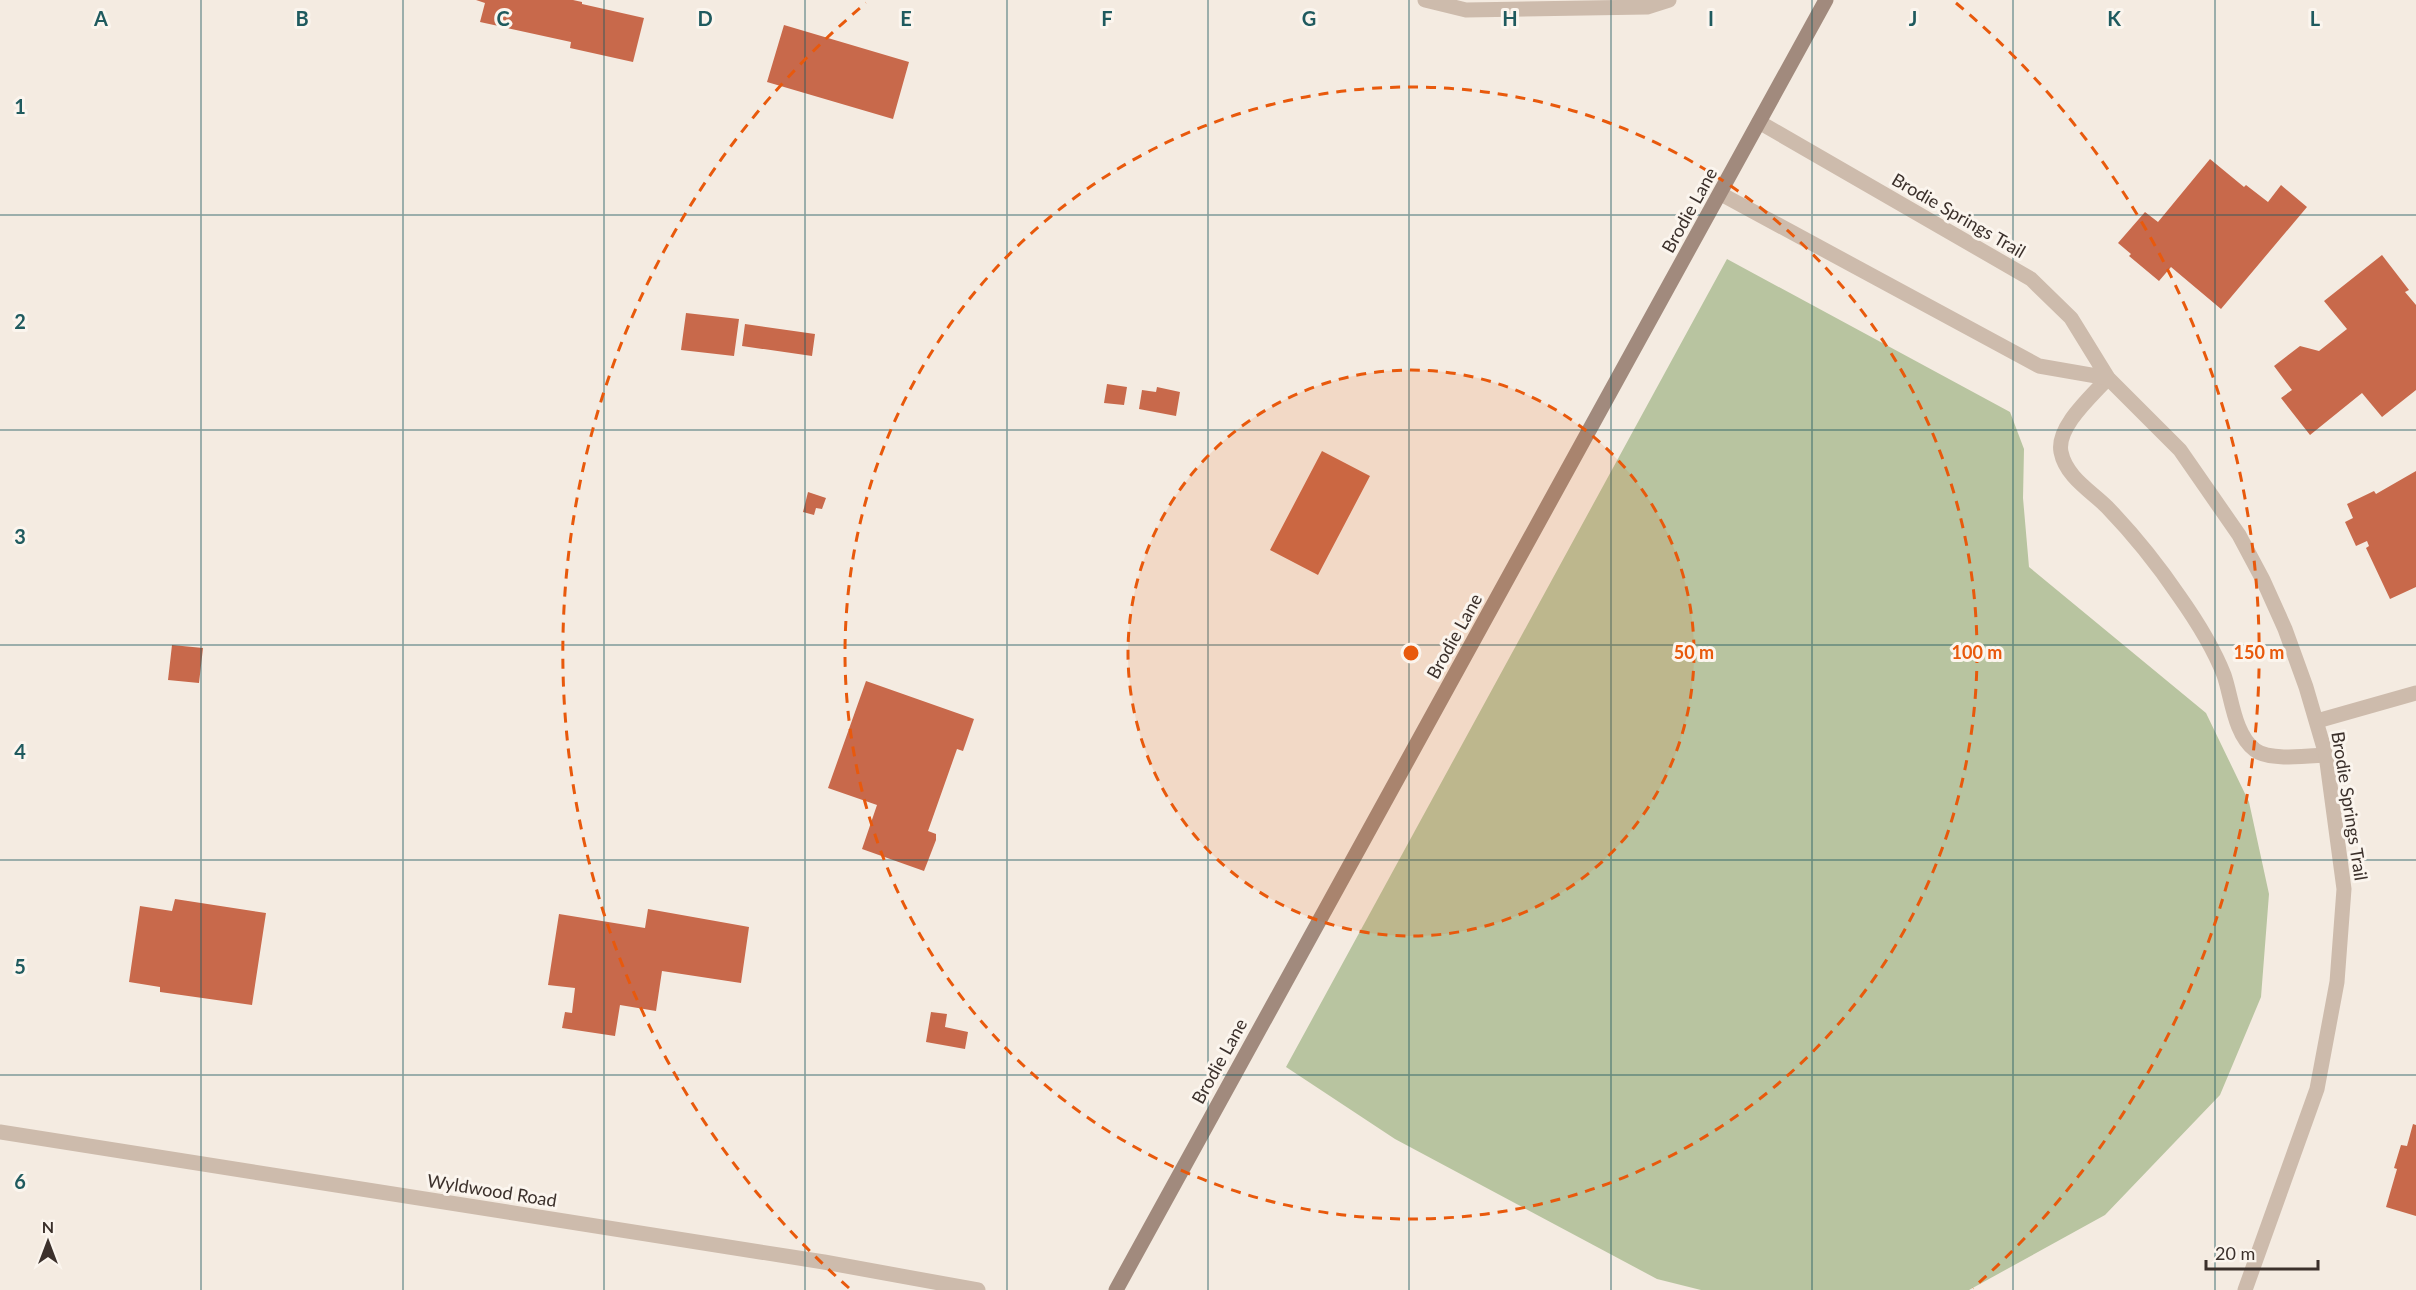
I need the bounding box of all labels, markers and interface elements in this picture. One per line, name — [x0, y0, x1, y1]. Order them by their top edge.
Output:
text: A — [93, 6, 108, 30]
text: B — [295, 6, 309, 30]
text: C — [496, 6, 510, 30]
text: D — [697, 6, 713, 30]
text: E — [900, 6, 912, 30]
text: F — [1101, 6, 1113, 30]
text: G — [1302, 6, 1316, 30]
text: H — [1502, 6, 1518, 30]
text: I — [1708, 6, 1714, 30]
text: J — [1909, 6, 1917, 30]
text: K — [2107, 6, 2121, 30]
text: L — [2310, 6, 2321, 30]
text: 1 — [14, 94, 26, 118]
street label: Brodie Lane — [1657, 164, 1721, 256]
street label: Brodie Springs Trail — [1888, 168, 2030, 262]
text: 2 — [14, 309, 26, 333]
text: 3 — [14, 524, 26, 548]
street label: Brodie Lane — [1422, 590, 1486, 682]
text: 50 m — [1674, 641, 1714, 663]
text: 100 m — [1952, 641, 2002, 663]
text: 150 m — [2234, 641, 2284, 663]
centre of rings — [1401, 643, 1421, 663]
street label: Brodie Springs Trail — [2327, 730, 2373, 882]
text: 4 — [14, 739, 26, 763]
text: 5 — [14, 954, 26, 978]
street label: Brodie Lane — [1187, 1015, 1251, 1107]
text: 6 — [14, 1169, 26, 1193]
street label: Wyldwood Road — [426, 1169, 558, 1211]
north arrow — [18, 1212, 78, 1272]
text: N — [42, 1217, 54, 1236]
scale bar — [2206, 1233, 2318, 1271]
text: 20 m — [2215, 1242, 2255, 1264]

